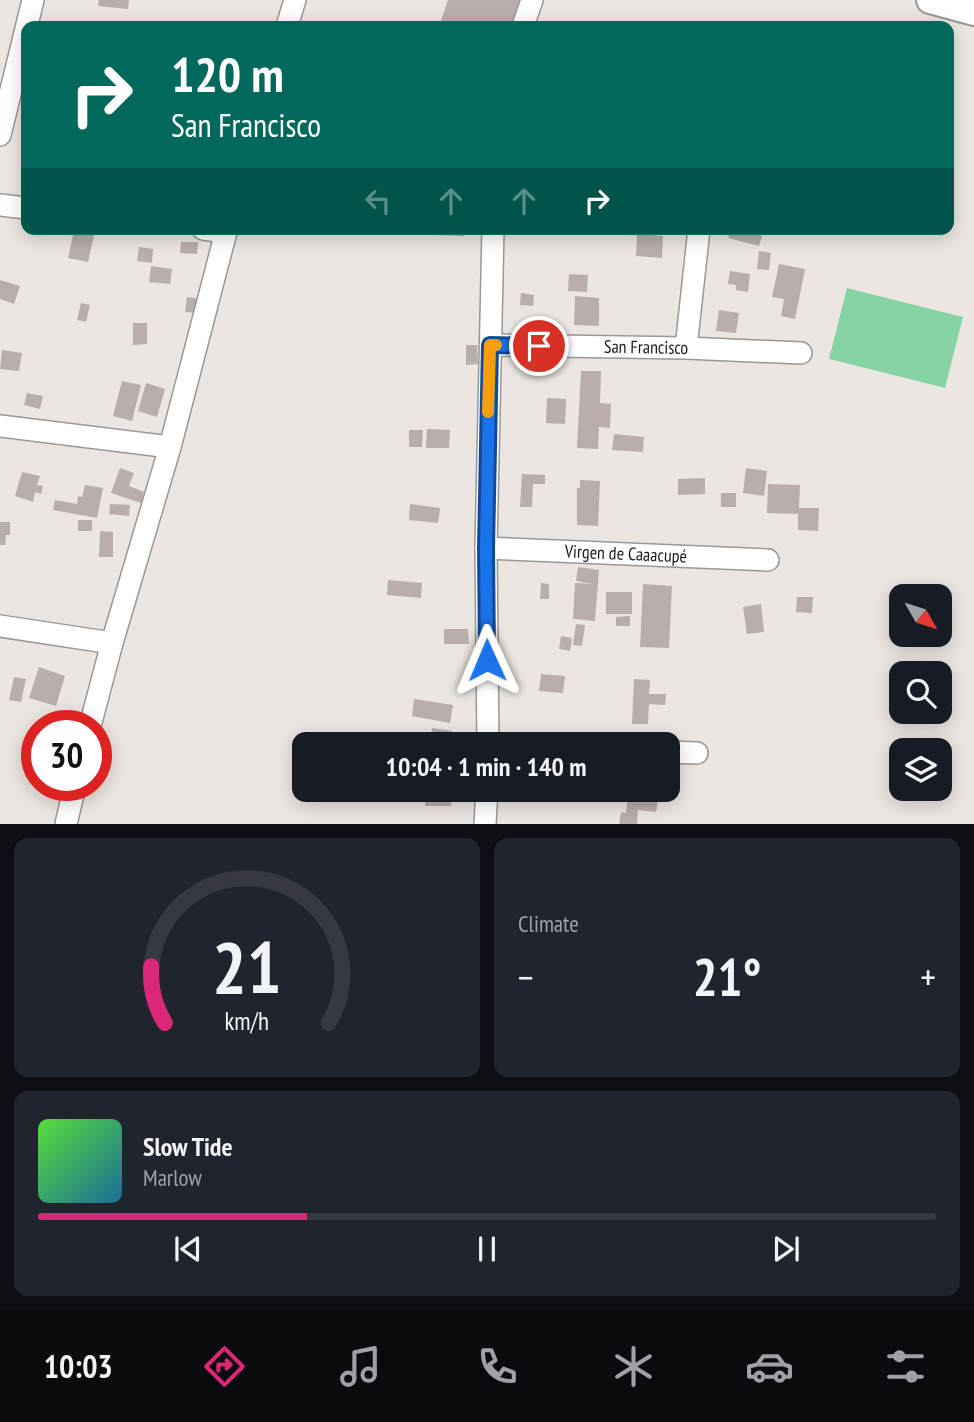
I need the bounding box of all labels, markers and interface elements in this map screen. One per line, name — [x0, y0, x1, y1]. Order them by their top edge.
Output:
text: 120 m — [171, 42, 284, 106]
icon: right — [56, 49, 147, 140]
text: San Francisco — [171, 104, 321, 146]
icon: left — [359, 182, 397, 220]
icon: ahead — [432, 182, 470, 220]
icon: ahead — [505, 182, 543, 220]
icon: right — [578, 182, 616, 220]
pin — [509, 316, 569, 376]
icon: arrive — [520, 327, 558, 365]
street label: San Francisco — [604, 335, 689, 359]
street label: Virgen de Caaacupé — [563, 539, 688, 568]
north arrow — [889, 584, 952, 648]
map controls — [889, 584, 952, 801]
position arrow — [450, 623, 524, 697]
button: search — [889, 661, 952, 724]
speed limit sign: 30 — [21, 710, 112, 801]
button: layers — [889, 738, 952, 801]
text: 10:04 · 1 min · 140 m — [386, 750, 586, 783]
text: Climate — [518, 909, 579, 938]
text: 21 — [212, 920, 282, 1014]
text: 21° — [693, 943, 761, 1010]
text: − — [518, 952, 534, 1001]
text: + — [920, 952, 936, 1001]
text: km/h — [225, 1005, 269, 1037]
text: Slow Tide — [143, 1130, 233, 1163]
text: Marlow — [143, 1163, 202, 1192]
icon: previous — [169, 1230, 207, 1268]
icon: pause — [468, 1230, 506, 1268]
icon: next — [767, 1230, 805, 1268]
icon: directions — [200, 1342, 249, 1391]
icon: music — [336, 1342, 385, 1391]
icon: phone — [473, 1342, 522, 1391]
icon: climate — [609, 1342, 658, 1391]
icon: car — [745, 1342, 794, 1391]
icon: filters — [881, 1342, 930, 1391]
text: 10:03 — [44, 1345, 113, 1387]

